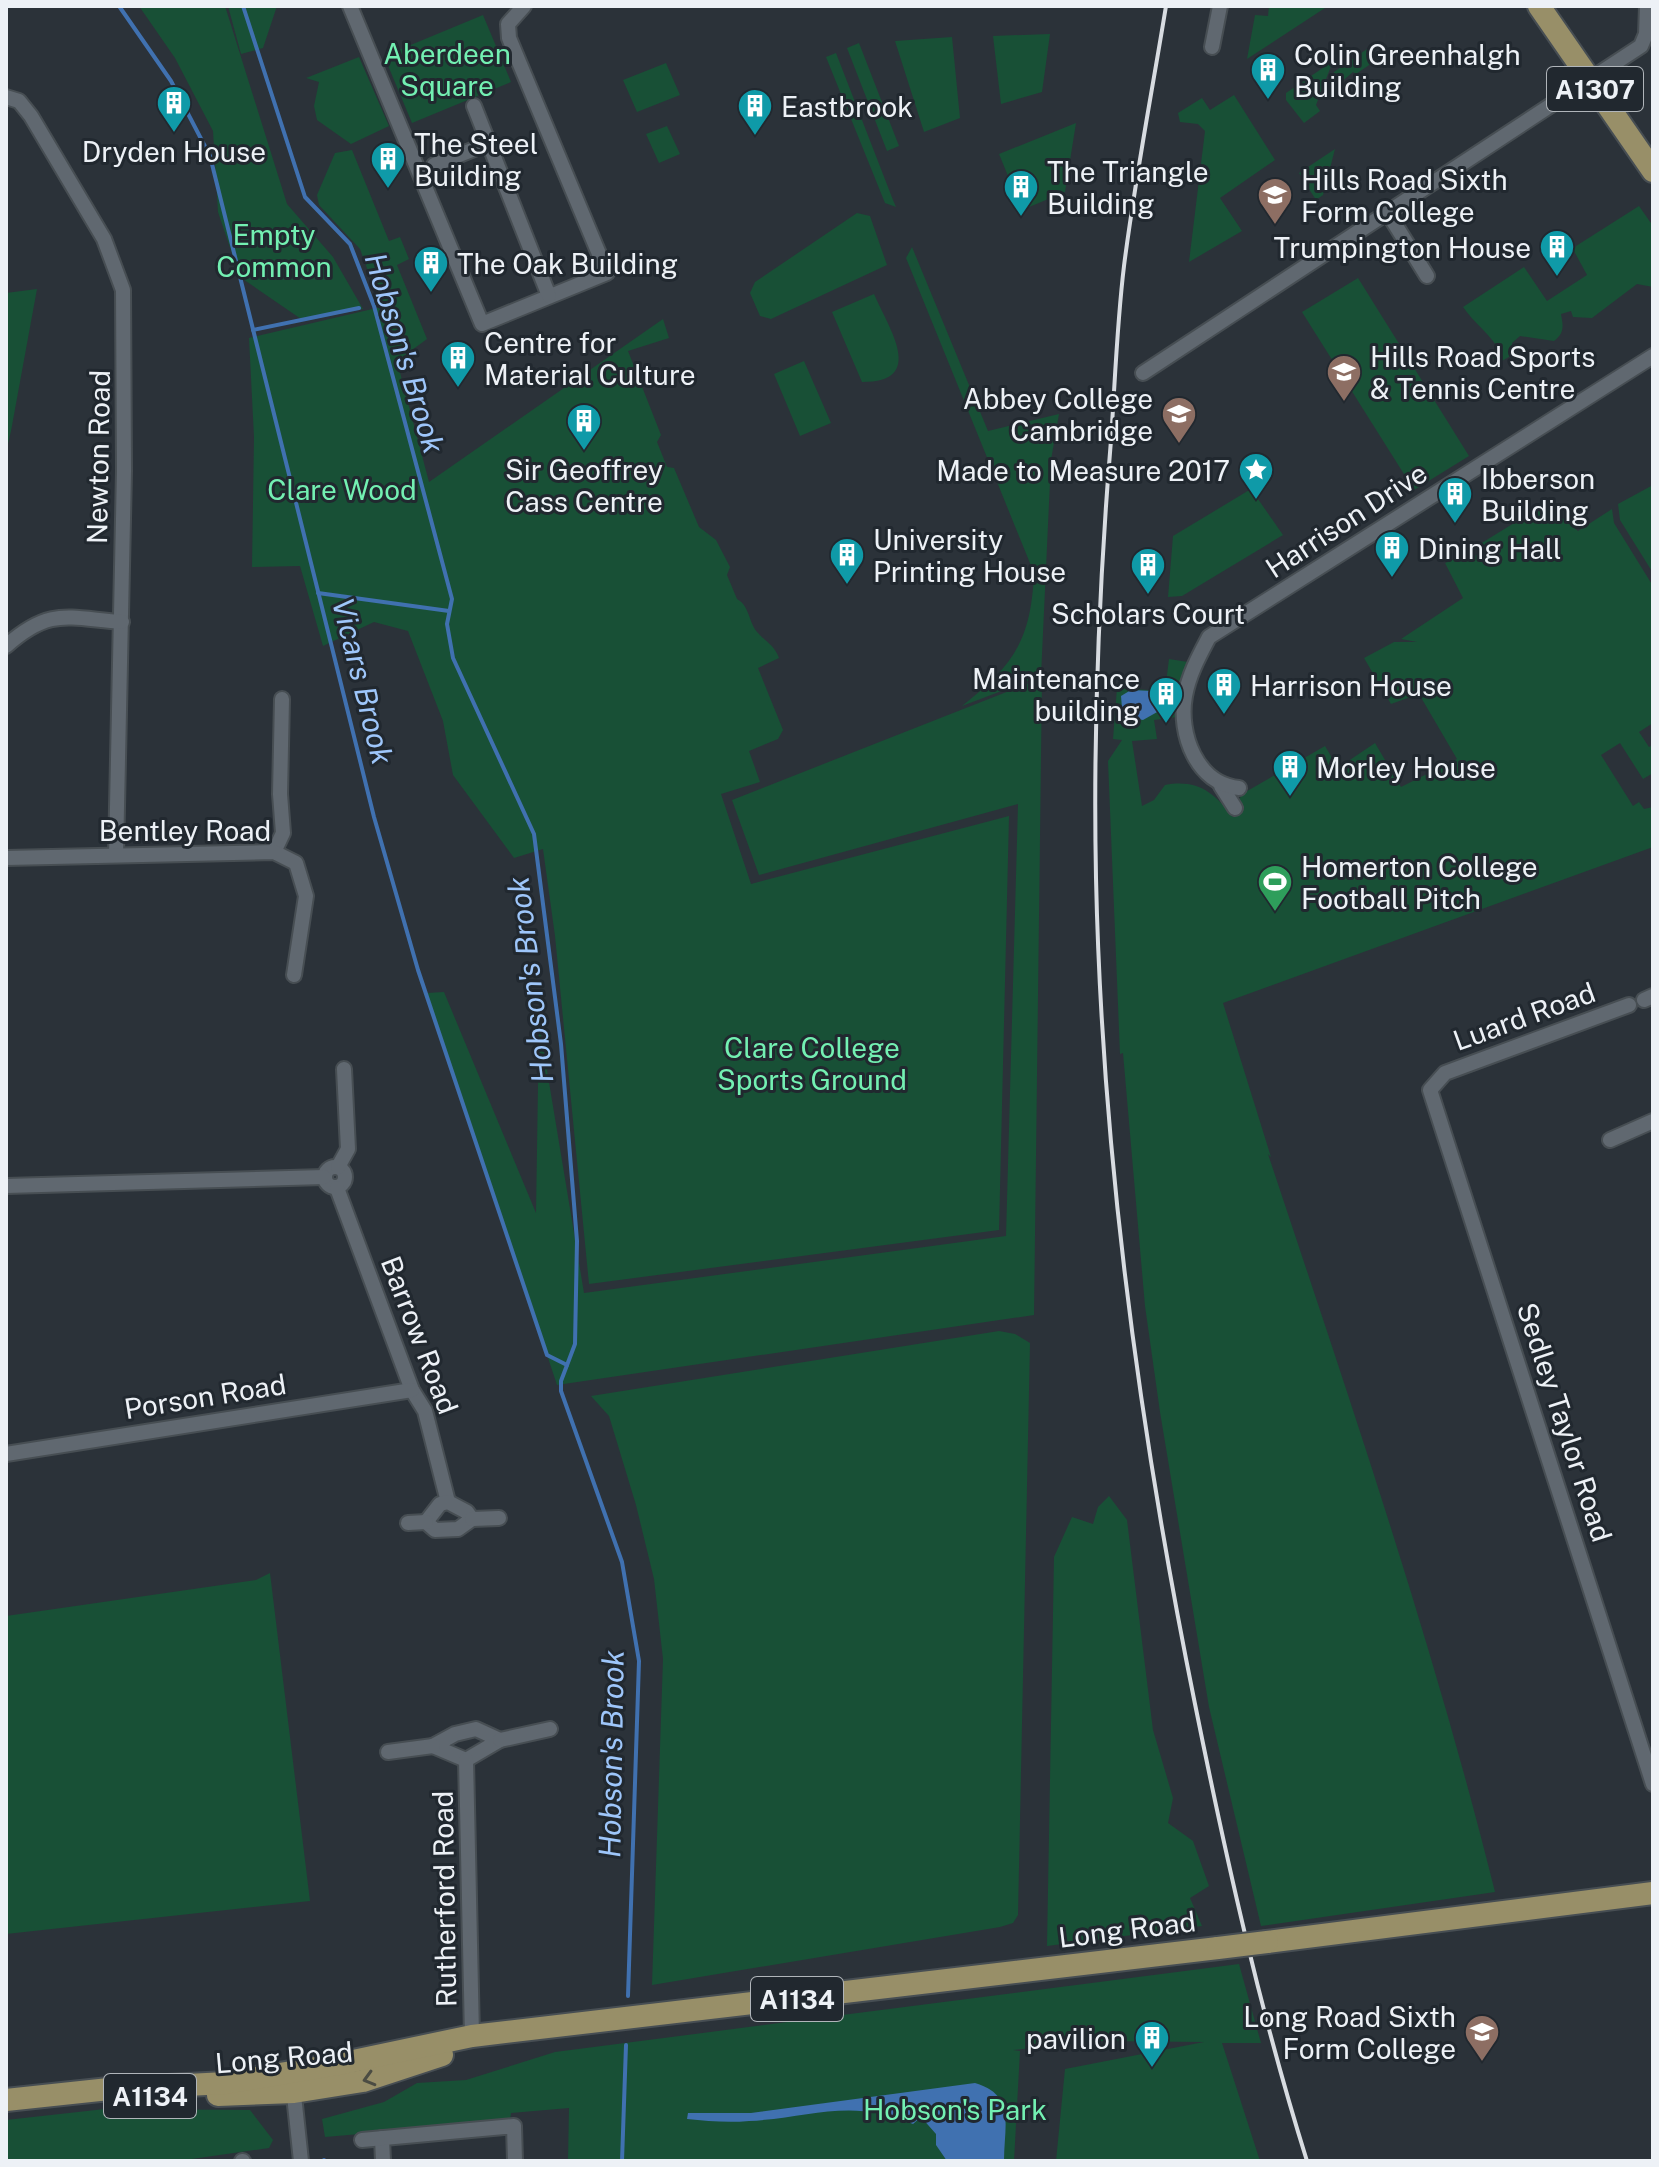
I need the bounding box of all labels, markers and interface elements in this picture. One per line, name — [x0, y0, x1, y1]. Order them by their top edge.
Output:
park label: Aberdeen Square — [383, 37, 511, 102]
place label: Colin Greenhalgh Building — [1294, 38, 1521, 103]
building icon: Colin Greenhalgh Building — [1249, 51, 1287, 101]
road number: A1307 — [1547, 67, 1643, 111]
building icon: Dryden House — [155, 84, 193, 134]
building icon: Eastbrook — [736, 87, 774, 137]
place label: Eastbrook — [781, 90, 913, 123]
place label: The Steel Building — [414, 127, 538, 192]
place label: Dryden House — [82, 135, 266, 168]
building icon: The Steel Building — [369, 140, 407, 190]
place label: The Triangle Building — [1047, 155, 1209, 220]
place label: Hills Road Sixth Form College — [1301, 163, 1508, 228]
building icon: The Triangle Building — [1002, 168, 1040, 218]
school or university icon: Hills Road Sixth Form College — [1256, 176, 1294, 226]
park label: Empty Common — [216, 218, 332, 283]
building icon: Trumpington House — [1538, 228, 1576, 278]
place label: Trumpington House — [1274, 231, 1531, 264]
building icon: The Oak Building — [412, 244, 450, 294]
place label: The Oak Building — [457, 247, 678, 280]
water label: Hobson's Brook — [357, 248, 453, 458]
place label: Centre for Material Culture — [484, 326, 696, 391]
building icon: Centre for Material Culture — [439, 339, 477, 389]
place label: Hills Road Sports & Tennis Centre — [1370, 340, 1596, 405]
school or university icon: Hills Road Sports & Tennis Centre — [1325, 353, 1363, 403]
street label: Newton Road — [80, 370, 116, 544]
place label: Abbey College Cambridge — [963, 382, 1153, 447]
school or university icon: Abbey College Cambridge — [1160, 395, 1198, 445]
building icon: Sir Geoffrey Cass Centre — [565, 402, 603, 452]
place icon: Made to Measure 2017 — [1237, 451, 1275, 501]
place label: Sir Geoffrey Cass Centre — [505, 453, 663, 518]
place label: Made to Measure 2017 — [936, 454, 1230, 487]
street label: Harrison Drive — [1259, 456, 1433, 584]
place label: Ibberson Building — [1481, 462, 1595, 527]
park label: Clare Wood — [267, 473, 417, 506]
building icon: Ibberson Building — [1436, 475, 1474, 525]
place label: University Printing House — [873, 523, 1066, 588]
building icon: Dining Hall — [1373, 529, 1411, 579]
place label: Dining Hall — [1418, 532, 1562, 565]
building icon: University Printing House — [828, 536, 866, 586]
building icon: Scholars Court — [1129, 546, 1167, 596]
water label: Vicars Brook — [325, 594, 401, 769]
place label: Scholars Court — [1051, 597, 1245, 630]
place label: Maintenance building — [972, 662, 1140, 727]
building icon: Harrison House — [1205, 666, 1243, 716]
place label: Harrison House — [1250, 669, 1452, 702]
building icon: Maintenance building — [1147, 675, 1185, 725]
building icon: Morley House — [1271, 748, 1309, 798]
place label: Morley House — [1316, 751, 1496, 784]
street label: Bentley Road — [99, 814, 271, 847]
place label: Homerton College Football Pitch — [1301, 850, 1538, 915]
sports icon: Homerton College Football Pitch — [1256, 863, 1294, 913]
water label: Hobson's Brook — [499, 874, 561, 1085]
street label: Luard Road — [1449, 975, 1599, 1057]
park label: Clare College Sports Ground — [717, 1031, 907, 1096]
street label: Barrow Road — [375, 1251, 465, 1419]
street label: Sedley Taylor Road — [1511, 1298, 1619, 1546]
street label: Porson Road — [122, 1367, 288, 1425]
water label: Hobson's Brook — [591, 1649, 631, 1858]
street label: Rutherford Road — [426, 1791, 462, 2007]
street label: Long Road — [1056, 1904, 1198, 1954]
road number: A1134 — [751, 1977, 843, 2021]
place label: Long Road Sixth Form College — [1243, 2000, 1456, 2065]
school or university icon: Long Road Sixth Form College — [1463, 2013, 1501, 2063]
building icon: pavilion — [1133, 2019, 1171, 2069]
place label: pavilion — [1026, 2022, 1126, 2055]
street label: Long Road — [214, 2035, 354, 2079]
one-way arrow — [363, 2069, 377, 2086]
road number: A1134 — [104, 2074, 196, 2118]
park label: Hobson's Park — [863, 2093, 1047, 2126]

